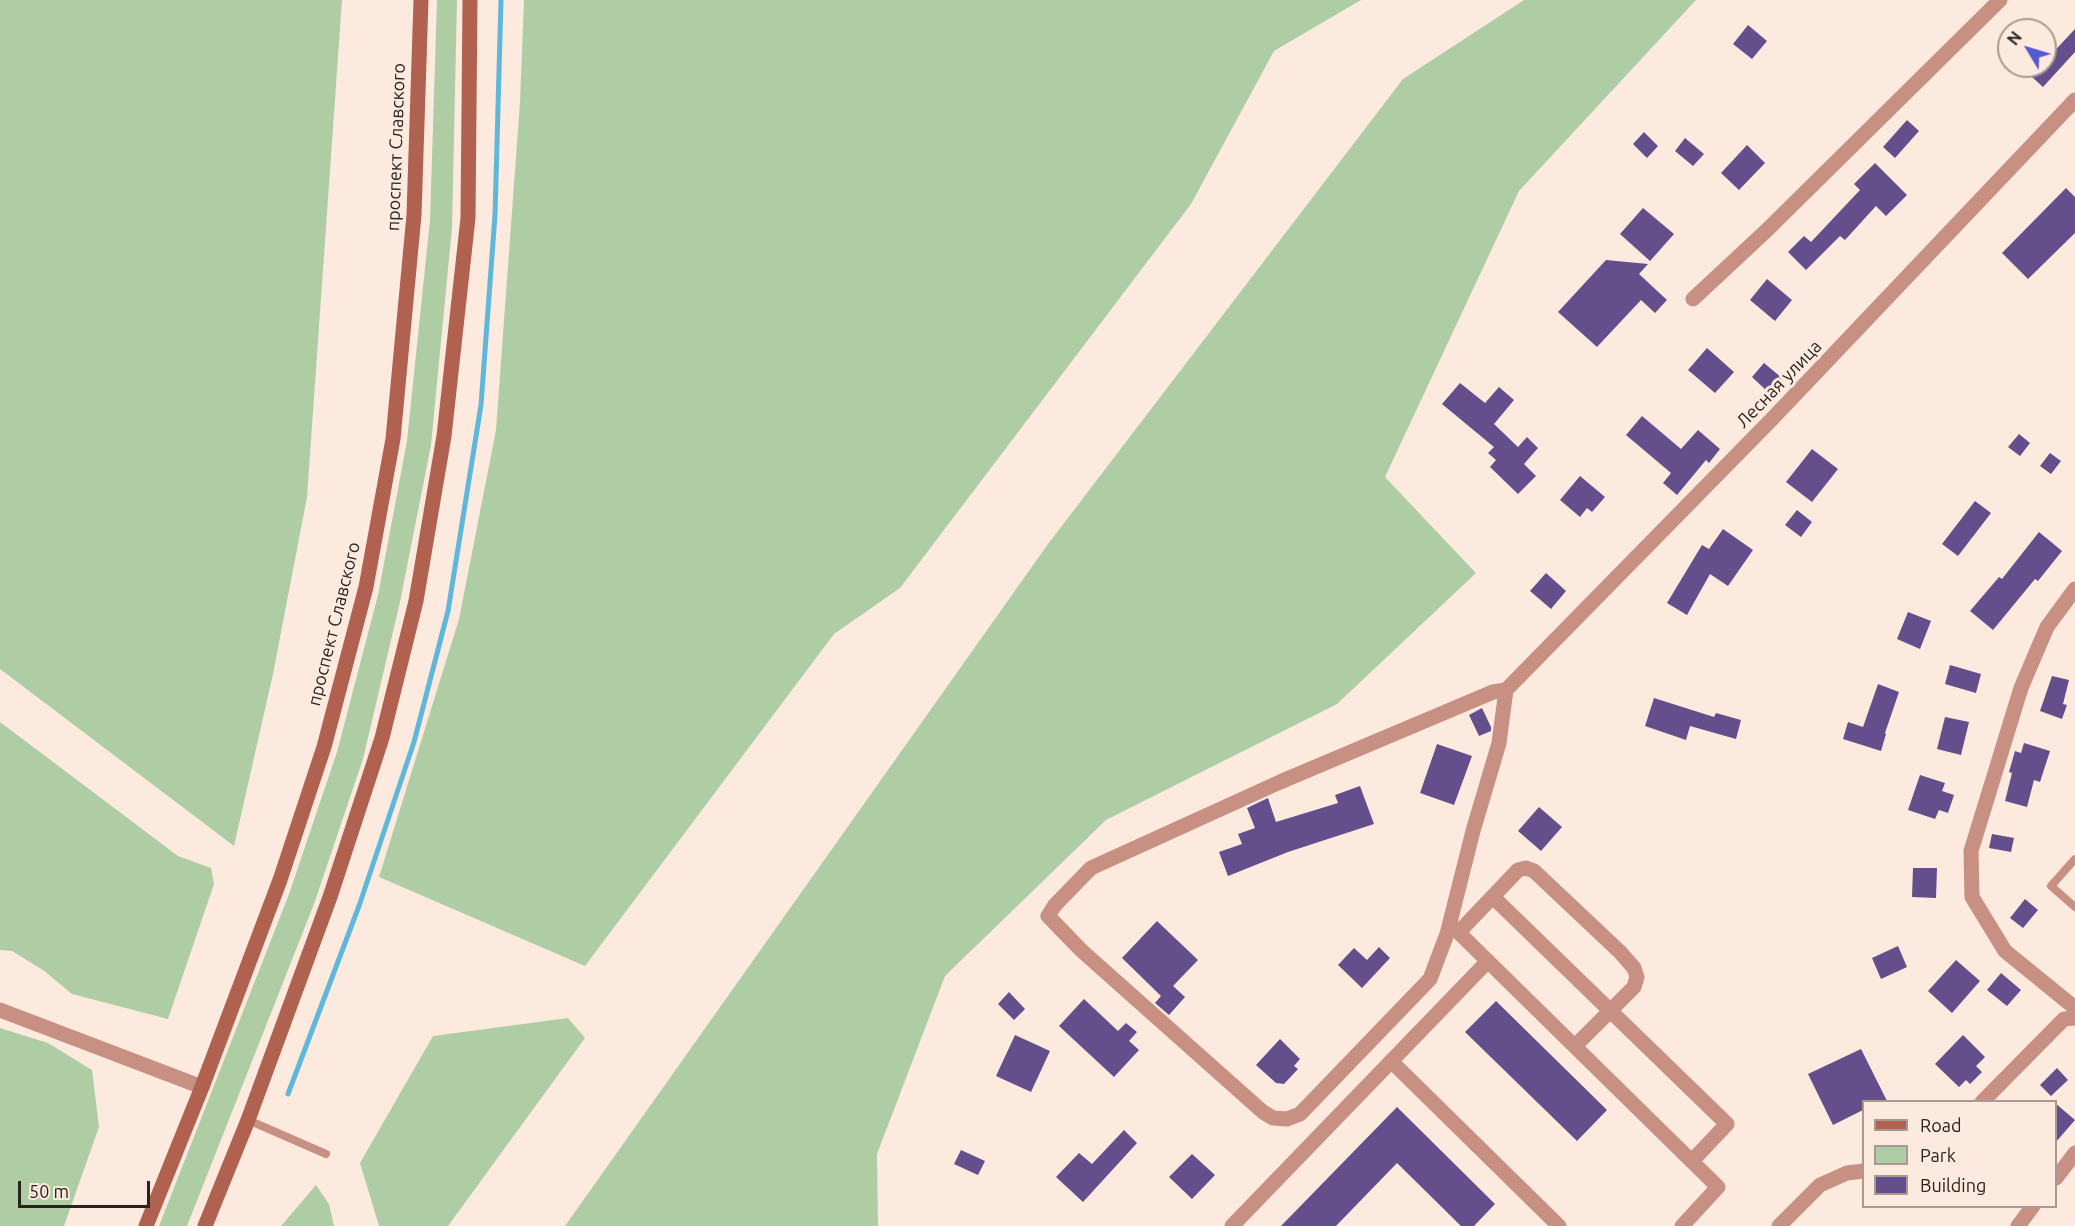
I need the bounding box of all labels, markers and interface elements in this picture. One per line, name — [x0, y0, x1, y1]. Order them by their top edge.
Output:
north arrow — [1997, 18, 2057, 78]
text: N — [2004, 28, 2025, 48]
street label: проспект Славского — [382, 63, 410, 231]
street label: Лесная улица — [1732, 336, 1826, 432]
street label: проспект Славского — [303, 540, 365, 708]
legend — [1862, 1100, 2057, 1208]
text: Road — [1920, 1115, 1962, 1135]
text: Park — [1920, 1145, 1956, 1165]
scale bar — [21, 1169, 153, 1207]
text: Building — [1920, 1175, 1986, 1195]
text: 50 m — [29, 1181, 69, 1201]

